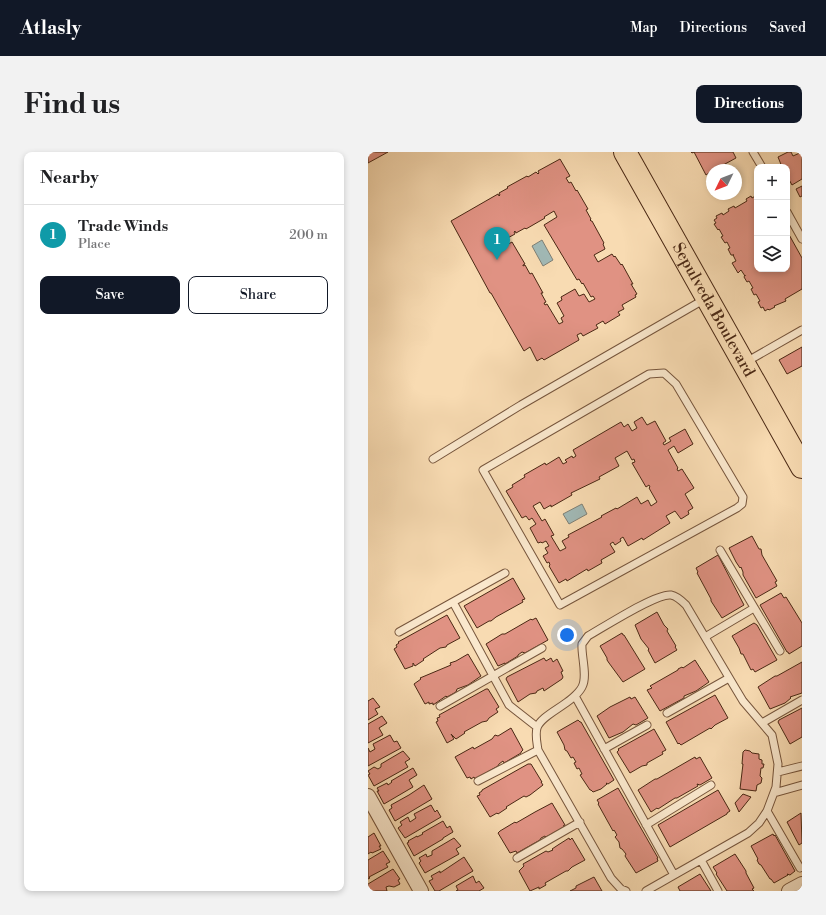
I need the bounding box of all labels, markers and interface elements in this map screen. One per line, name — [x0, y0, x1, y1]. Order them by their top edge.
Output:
text: Atlasly — [20, 16, 81, 40]
text: Map — [630, 19, 658, 37]
text: Directions — [680, 19, 747, 37]
text: Saved — [769, 19, 806, 37]
button: Directions — [696, 85, 802, 123]
text: Find us — [24, 87, 120, 122]
north arrow — [706, 164, 742, 200]
map controls — [754, 164, 790, 272]
button: + — [754, 164, 790, 200]
text: Nearby — [40, 167, 99, 189]
button: − — [754, 200, 790, 236]
text: Trade Winds — [78, 217, 168, 236]
text: 1 — [50, 227, 56, 243]
text: 200 m — [289, 227, 328, 243]
pin: 1 — [484, 227, 510, 260]
text: Place — [78, 236, 110, 252]
button: layers — [754, 236, 790, 272]
street label: Sepulveda Boulevard — [668, 239, 759, 380]
button: Save — [40, 276, 180, 314]
button: Share — [188, 276, 328, 314]
your location — [557, 625, 577, 645]

